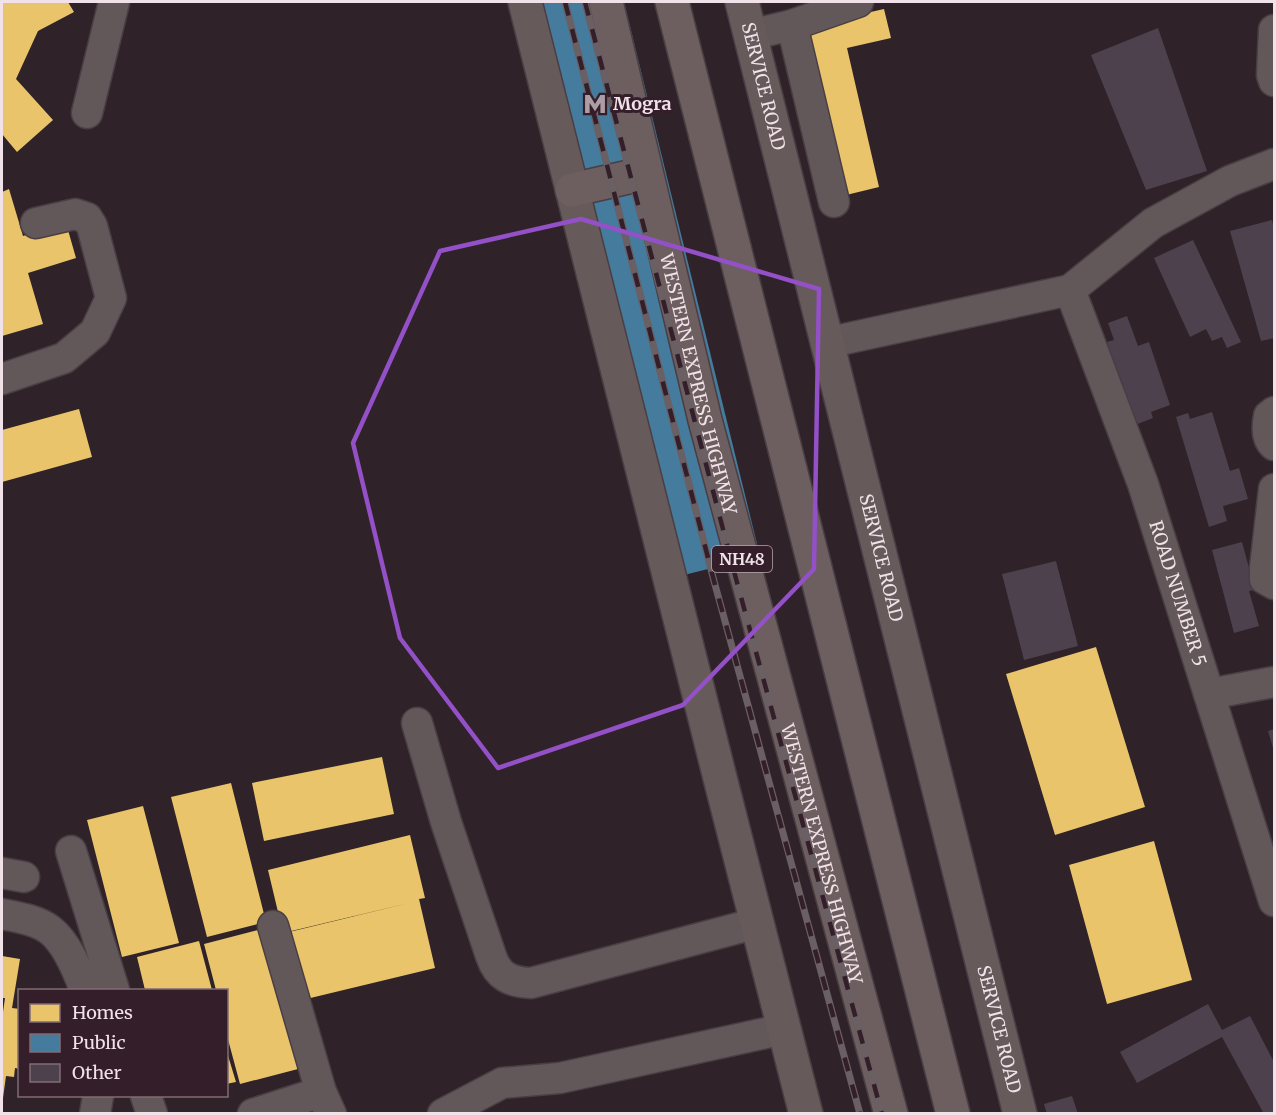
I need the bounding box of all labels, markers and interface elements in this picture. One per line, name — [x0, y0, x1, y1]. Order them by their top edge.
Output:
street label: SERVICE ROAD — [737, 20, 791, 153]
metro station icon: Mogra — [582, 91, 608, 117]
place label: Mogra — [613, 92, 672, 115]
street label: WESTERN EXPRESS HIGHWAY — [655, 250, 742, 518]
street label: SERVICE ROAD — [854, 491, 909, 624]
street label: ROAD NUMBER 5 — [1144, 518, 1212, 669]
road number: NH48 — [712, 546, 772, 572]
street label: WESTERN EXPRESS HIGHWAY — [776, 720, 868, 987]
street label: SERVICE ROAD — [972, 963, 1026, 1096]
legend — [18, 989, 228, 1097]
text: Homes — [72, 1001, 133, 1024]
text: Public — [72, 1031, 126, 1054]
text: Other — [72, 1061, 122, 1084]

